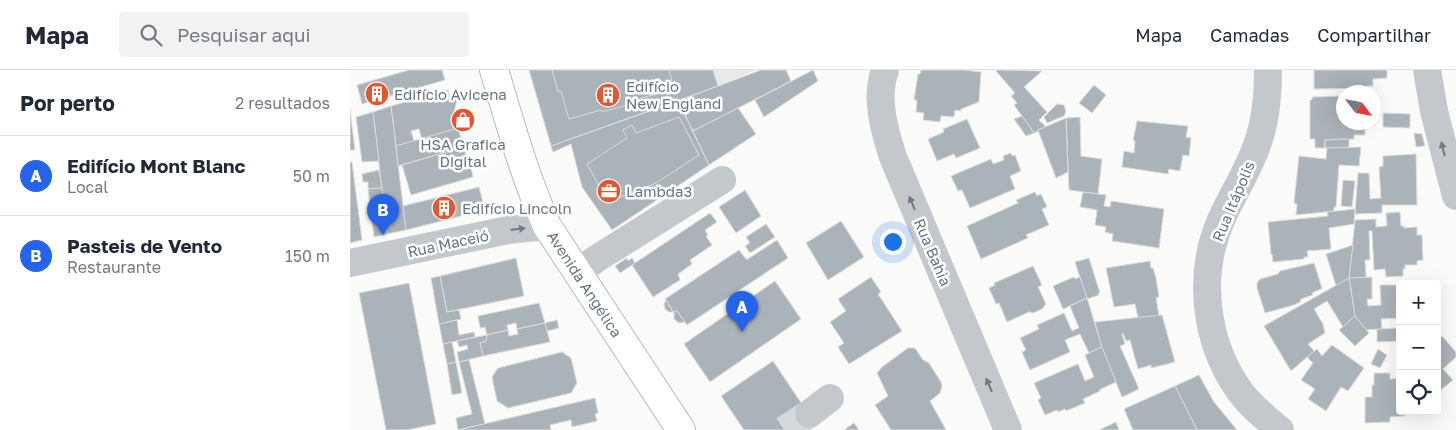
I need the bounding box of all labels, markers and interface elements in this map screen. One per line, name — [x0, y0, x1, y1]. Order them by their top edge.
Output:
search box — [119, 12, 469, 57]
text: Mapa — [25, 20, 89, 49]
icon: search — [137, 21, 165, 49]
text: Pesquisar aqui — [177, 23, 311, 46]
text: Mapa — [1135, 24, 1182, 46]
text: Camadas — [1210, 24, 1289, 46]
text: Compartilhar — [1317, 24, 1431, 46]
place label: Edifício New England — [626, 77, 721, 112]
building icon: Edifício Avicena — [364, 81, 390, 107]
building icon: Edifício New England — [595, 82, 621, 108]
place label: Edifício Avicena — [394, 85, 507, 103]
north arrow — [1336, 85, 1381, 130]
text: Por perto — [20, 90, 115, 116]
text: 2 resultados — [235, 93, 330, 113]
shop icon: HSA Grafica Digital — [450, 107, 476, 133]
place label: HSA Grafica Digital — [420, 135, 506, 170]
one-way arrow — [1439, 141, 1447, 156]
text: Edifício Mont Blanc — [67, 154, 245, 177]
street label: Rua Itápolis — [1208, 158, 1258, 244]
text: A — [30, 166, 42, 186]
text: 50 m — [293, 166, 330, 186]
text: Local — [67, 177, 108, 197]
office icon: Lambda3 — [596, 178, 622, 204]
place label: Lambda3 — [626, 182, 692, 200]
pin: B — [367, 194, 399, 235]
building icon: Edifício Lincoln — [431, 195, 457, 221]
one-way arrow — [908, 196, 916, 210]
place label: Edifício Lincoln — [462, 199, 572, 217]
street label: Rua Bahia — [911, 216, 955, 288]
one-way arrow — [510, 225, 526, 233]
street label: Rua Maceió — [406, 226, 490, 260]
street label: Avenida Angélica — [544, 227, 626, 341]
your location — [880, 229, 906, 255]
text: Pasteis de Vento — [67, 234, 222, 257]
text: B — [30, 246, 42, 266]
text: 150 m — [285, 246, 330, 266]
text: Restaurante — [67, 257, 161, 277]
map controls — [1396, 280, 1441, 415]
button: + — [1396, 280, 1441, 325]
pin: A — [726, 291, 758, 332]
button: − — [1396, 325, 1441, 370]
button: locate — [1396, 370, 1441, 415]
one-way arrow — [985, 378, 993, 392]

